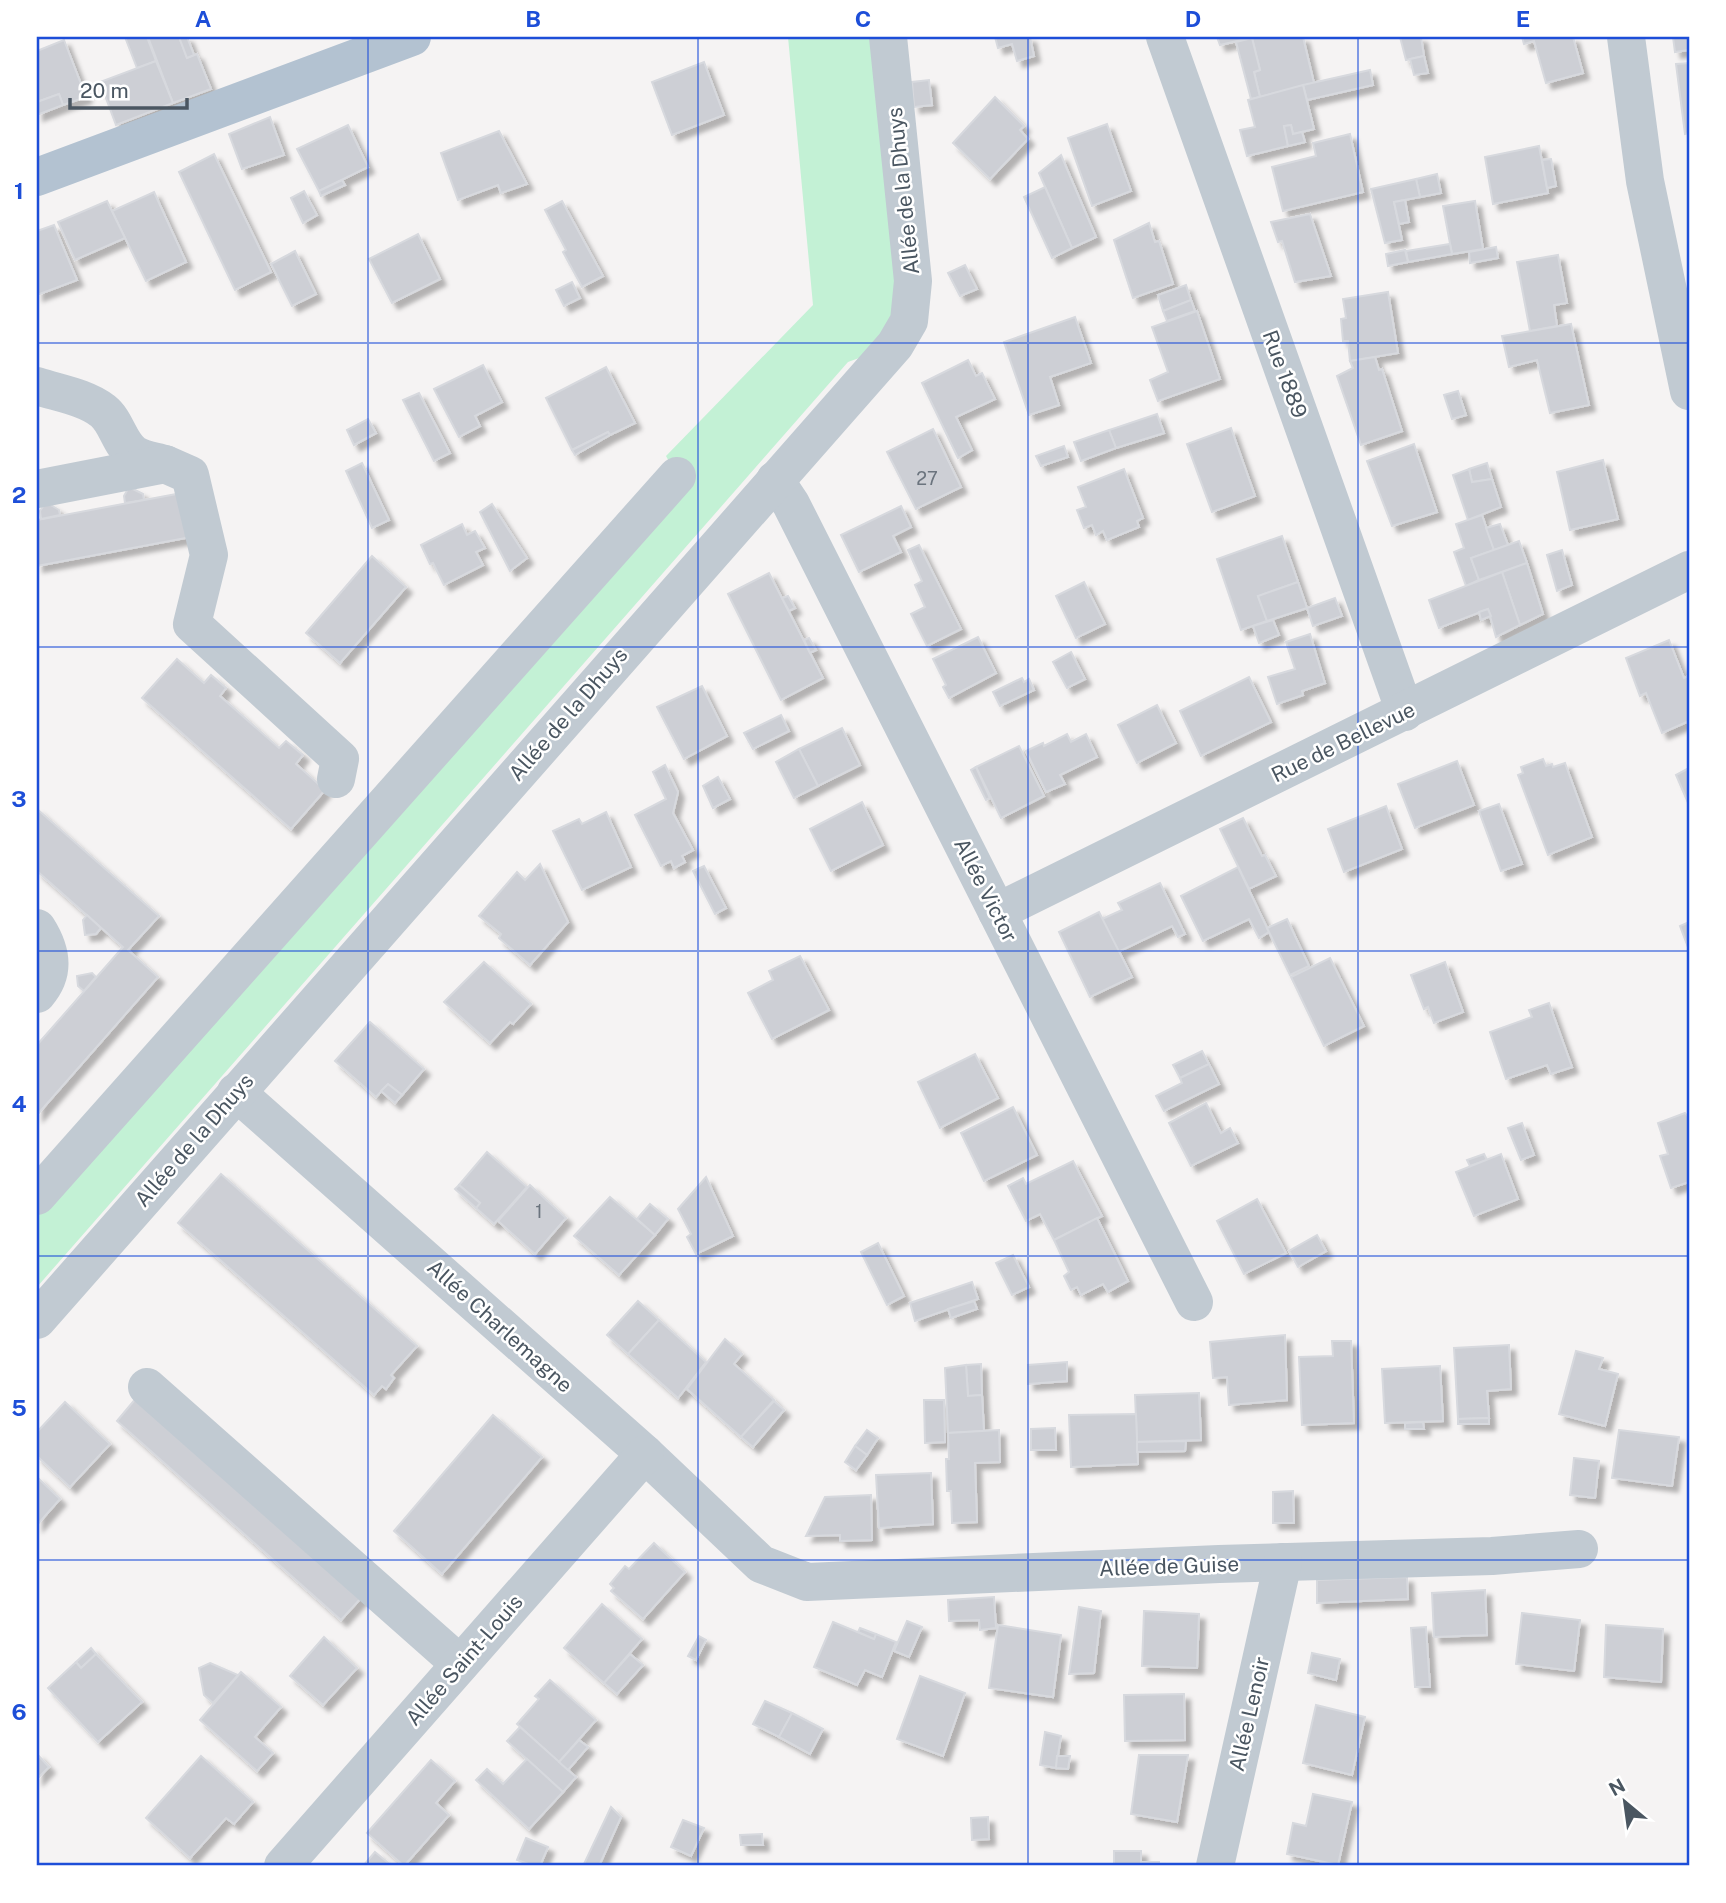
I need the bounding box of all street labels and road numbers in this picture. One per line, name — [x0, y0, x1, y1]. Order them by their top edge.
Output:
street label: Allée de la Dhuys — [882, 106, 924, 276]
street label: Rue 1889 — [1258, 327, 1312, 421]
street label: Allée de la Dhuys — [503, 642, 633, 786]
street label: Rue de Bellevue — [1267, 696, 1419, 788]
street label: Allée Victor — [949, 834, 1023, 946]
street label: Allée de la Dhuys — [129, 1068, 259, 1212]
street label: Allée Charlemagne — [422, 1254, 578, 1398]
street label: Allée de Guise — [1099, 1551, 1239, 1581]
street label: Allée Saint-Louis — [400, 1589, 528, 1731]
street label: Allée Lenoir — [1224, 1654, 1274, 1774]

